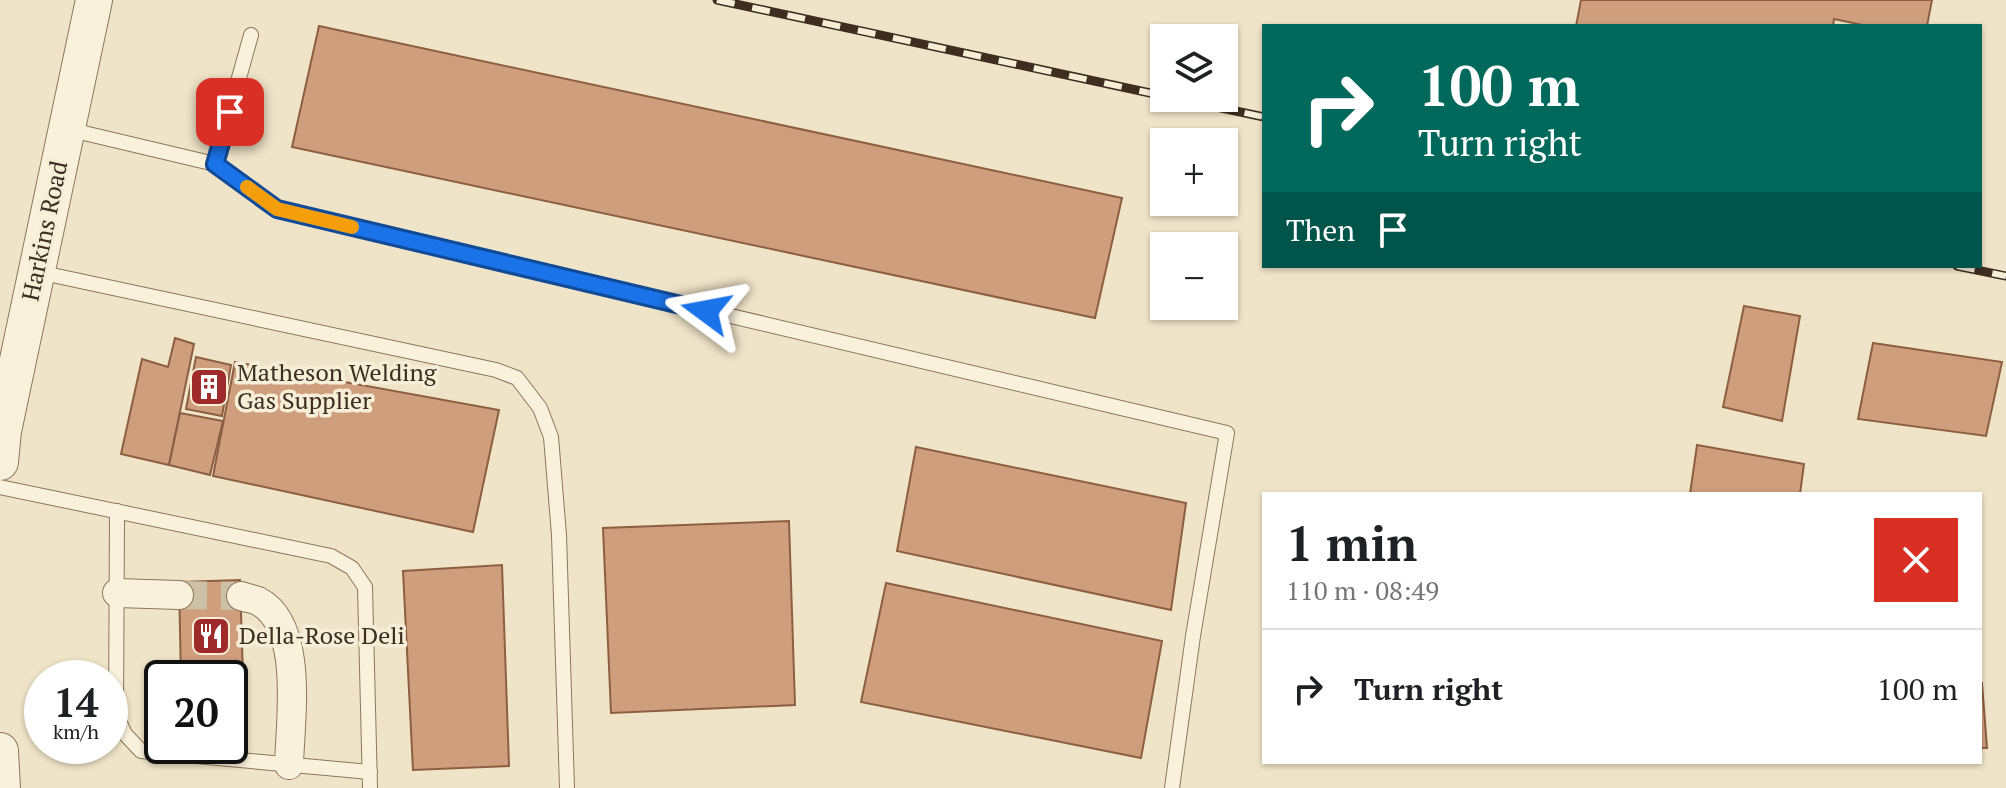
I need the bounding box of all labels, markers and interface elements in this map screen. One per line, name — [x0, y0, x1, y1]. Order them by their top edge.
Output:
map controls — [1150, 24, 1238, 320]
button: layers — [1150, 24, 1238, 112]
text: 100 m — [1418, 48, 1580, 122]
icon: right — [1286, 56, 1390, 160]
pin — [196, 78, 264, 146]
icon: arrive — [208, 90, 252, 134]
text: Turn right — [1418, 119, 1582, 166]
button: + — [1150, 128, 1238, 216]
street label: Harkins Road — [14, 158, 74, 304]
icon: arrive — [1371, 208, 1415, 252]
text: Then — [1286, 210, 1355, 250]
button: − — [1150, 232, 1238, 320]
position arrow — [664, 269, 748, 353]
place label: Matheson Welding Gas Supplier — [237, 356, 437, 416]
building icon: Matheson Welding Gas Supplier — [188, 366, 230, 408]
text: 1 min — [1286, 511, 1417, 575]
button: close — [1874, 518, 1958, 602]
text: 110 m · 08:49 — [1286, 573, 1439, 607]
restaurant icon: Della-Rose Deli — [190, 615, 232, 657]
place label: Della-Rose Deli — [239, 619, 405, 651]
speed limit sign: 20 — [144, 660, 248, 764]
icon: right — [1286, 667, 1330, 711]
text: Turn right — [1354, 669, 1503, 709]
text: 100 m — [1877, 669, 1958, 709]
text: 14 — [53, 675, 99, 728]
text: km/h — [53, 718, 99, 745]

